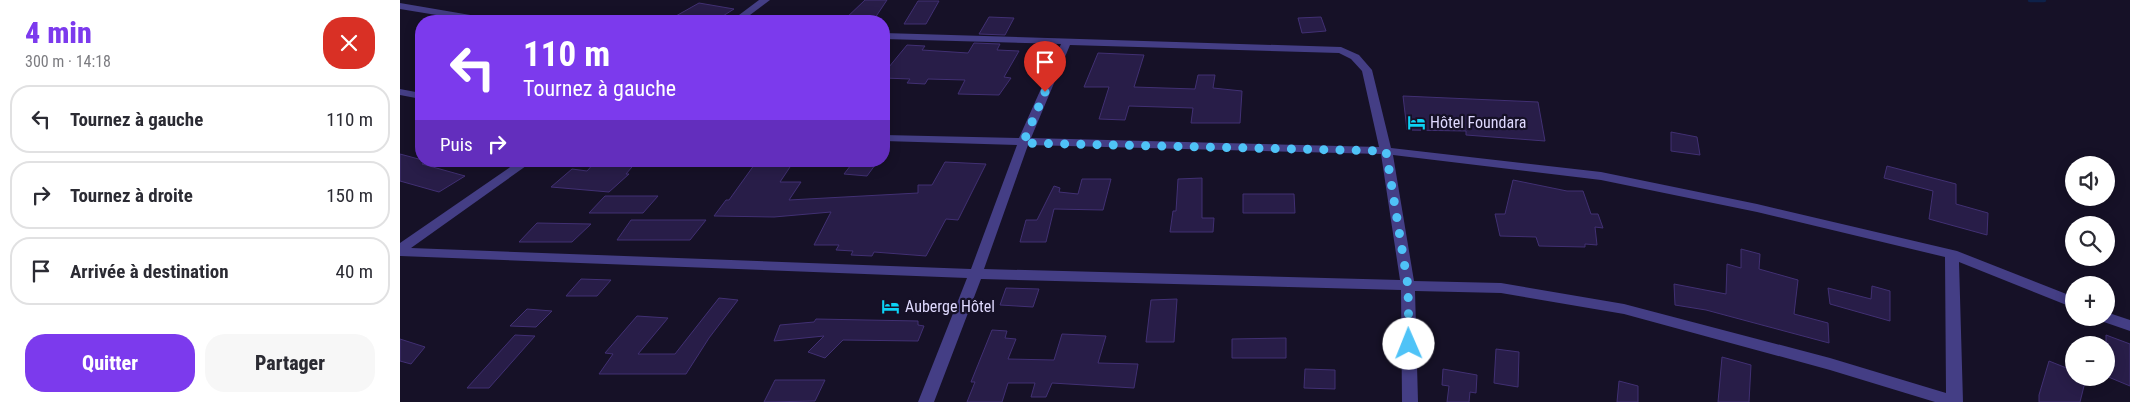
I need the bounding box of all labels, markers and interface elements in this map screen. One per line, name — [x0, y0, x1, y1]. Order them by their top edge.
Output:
text: 4 min — [25, 15, 92, 50]
button: close — [323, 17, 375, 69]
text: 110 m — [523, 34, 610, 75]
icon: left — [440, 35, 505, 100]
pin — [1024, 41, 1066, 92]
icon: arrive — [1031, 48, 1059, 76]
text: 300 m · 14:18 — [25, 52, 111, 71]
text: Tournez à gauche — [523, 76, 676, 101]
icon: left — [27, 105, 55, 133]
text: Tournez à gauche — [70, 108, 203, 131]
text: 110 m — [326, 108, 373, 131]
hotel icon: Hôtel Foundara — [1406, 112, 1426, 132]
place label: Hôtel Foundara — [1430, 113, 1526, 132]
icon: right — [483, 130, 511, 158]
text: Puis — [440, 133, 473, 156]
map controls — [2065, 156, 2115, 386]
button: sound — [2065, 156, 2115, 206]
icon: right — [27, 181, 55, 209]
text: Tournez à droite — [70, 184, 193, 207]
text: 150 m — [326, 184, 373, 207]
button: search — [2065, 216, 2115, 266]
icon: arrive — [27, 257, 55, 285]
text: Arrivée à destination — [70, 260, 229, 283]
text: 40 m — [336, 260, 373, 283]
button: + — [2065, 276, 2115, 326]
hotel icon: Auberge Hôtel — [881, 296, 901, 316]
place label: Auberge Hôtel — [905, 297, 995, 316]
position arrow — [1382, 317, 1434, 369]
button: Quitter — [25, 334, 195, 392]
button: Partager — [205, 334, 375, 392]
button: − — [2065, 336, 2115, 386]

